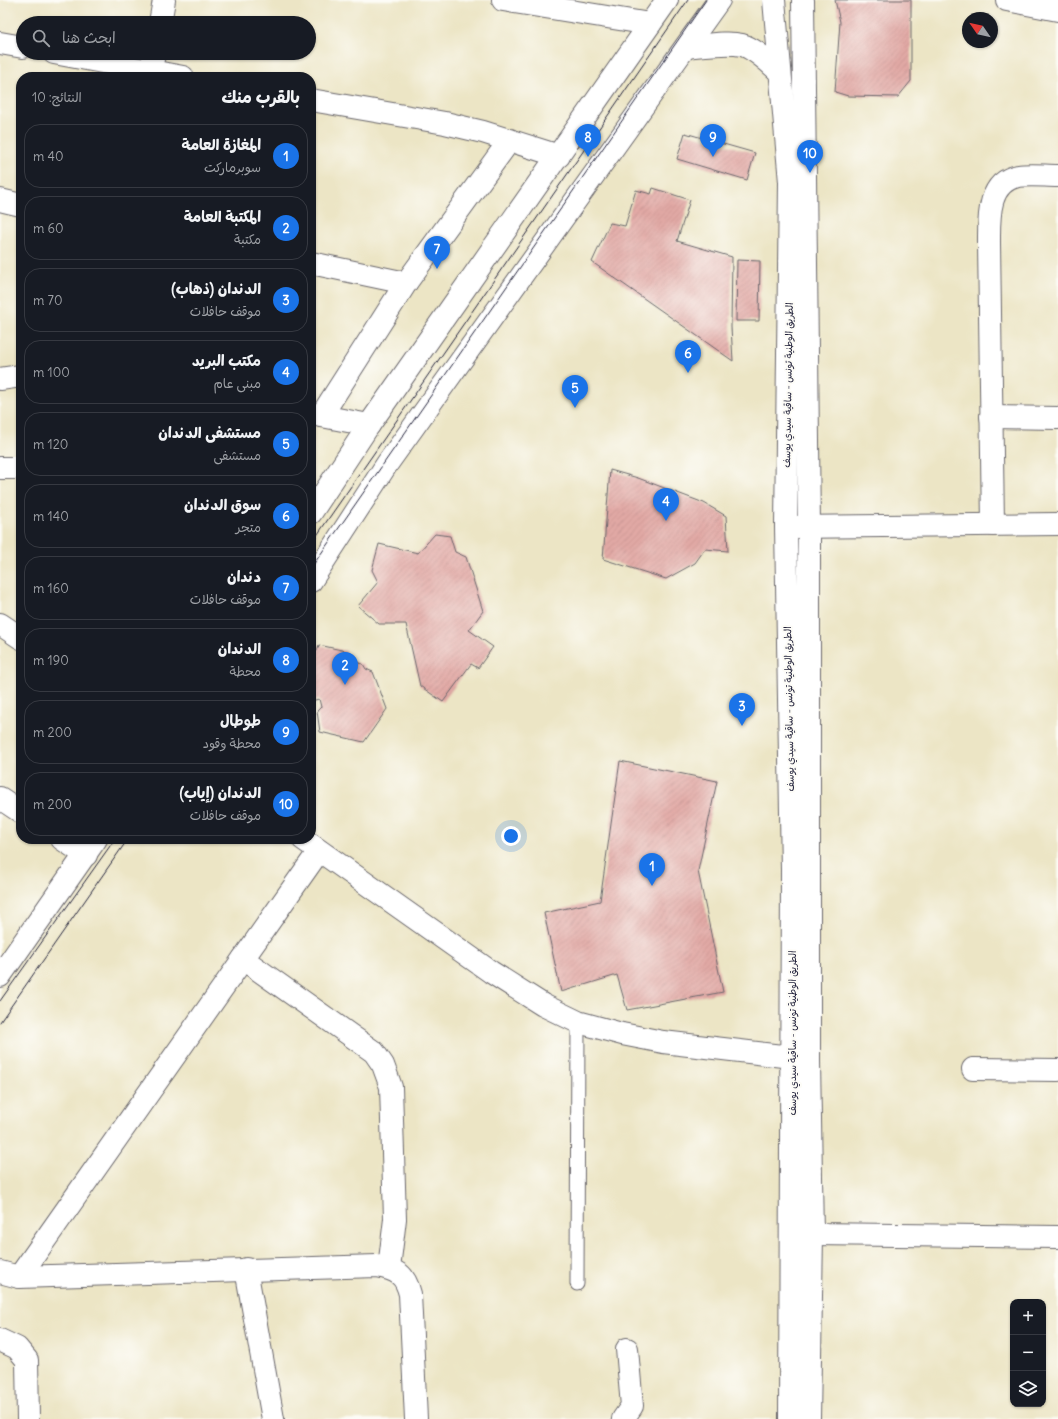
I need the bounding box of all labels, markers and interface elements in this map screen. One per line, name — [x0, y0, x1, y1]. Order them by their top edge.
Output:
north arrow — [962, 12, 998, 48]
search box — [16, 16, 316, 60]
icon: search — [30, 27, 52, 49]
text: ابحث هنا — [62, 28, 116, 47]
text: بالقرب منك — [221, 86, 300, 108]
text: النتائج: 10 — [32, 89, 82, 106]
pin: 8 — [575, 124, 601, 157]
pin: 9 — [700, 124, 726, 157]
text: المغازة العامة — [181, 135, 261, 154]
pin: 10 — [797, 140, 823, 173]
text: 40 m — [33, 148, 64, 165]
text: 1 — [283, 148, 289, 165]
text: سوبرماركت — [204, 159, 261, 176]
text: المكتبة العامة — [184, 207, 261, 226]
text: 60 m — [33, 220, 64, 237]
text: 2 — [282, 220, 290, 237]
text: مكتبة — [234, 231, 261, 248]
pin: 7 — [424, 236, 450, 269]
text: الدندان (ذهاب) — [171, 279, 261, 298]
text: 70 m — [33, 292, 62, 309]
text: 3 — [282, 292, 290, 309]
street label: الطريق الوطنية تونس - ساقية سيدي يوسف — [780, 302, 798, 468]
text: موقف حافلات — [190, 303, 261, 320]
pin: 6 — [675, 340, 701, 373]
text: مكتب البريد — [192, 351, 261, 370]
text: 100 m — [33, 364, 70, 381]
text: 4 — [282, 364, 290, 381]
text: مبنى عام — [213, 375, 261, 392]
pin: 5 — [562, 375, 588, 408]
text: مستشفى الدندان — [158, 423, 261, 442]
text: 120 m — [33, 436, 68, 453]
text: 5 — [282, 436, 290, 453]
text: مستشفى — [213, 447, 261, 464]
pin: 4 — [653, 488, 679, 521]
text: سوق الدندان — [184, 495, 261, 514]
text: 140 m — [33, 508, 69, 525]
text: 6 — [282, 508, 290, 525]
text: متجر — [236, 519, 261, 536]
text: دندان — [227, 567, 261, 586]
text: 160 m — [33, 580, 69, 597]
text: 7 — [283, 580, 289, 597]
text: موقف حافلات — [190, 591, 261, 608]
street label: الطريق الوطنية تونس - ساقية سيدي يوسف — [781, 626, 799, 792]
text: الدندان — [218, 639, 261, 658]
text: 190 m — [33, 652, 69, 669]
text: 8 — [282, 652, 290, 669]
pin: 2 — [332, 652, 358, 685]
text: محطة — [230, 663, 261, 680]
pin: 3 — [729, 693, 755, 726]
text: طوطال — [220, 711, 261, 730]
text: 200 m — [33, 724, 72, 741]
text: 9 — [282, 724, 290, 741]
text: محطة وقود — [203, 735, 261, 752]
text: الدندان (إياب) — [179, 783, 261, 802]
text: 200 m — [33, 796, 72, 813]
text: 10 — [279, 796, 293, 813]
text: موقف حافلات — [190, 807, 261, 824]
your location — [501, 826, 521, 846]
pin: 1 — [639, 853, 665, 886]
street label: الطريق الوطنية تونس - ساقية سيدي يوسف — [786, 950, 801, 1116]
map controls — [1010, 1299, 1046, 1407]
button: + — [1010, 1299, 1046, 1335]
button: − — [1010, 1335, 1046, 1371]
button: layers — [1010, 1371, 1046, 1407]

